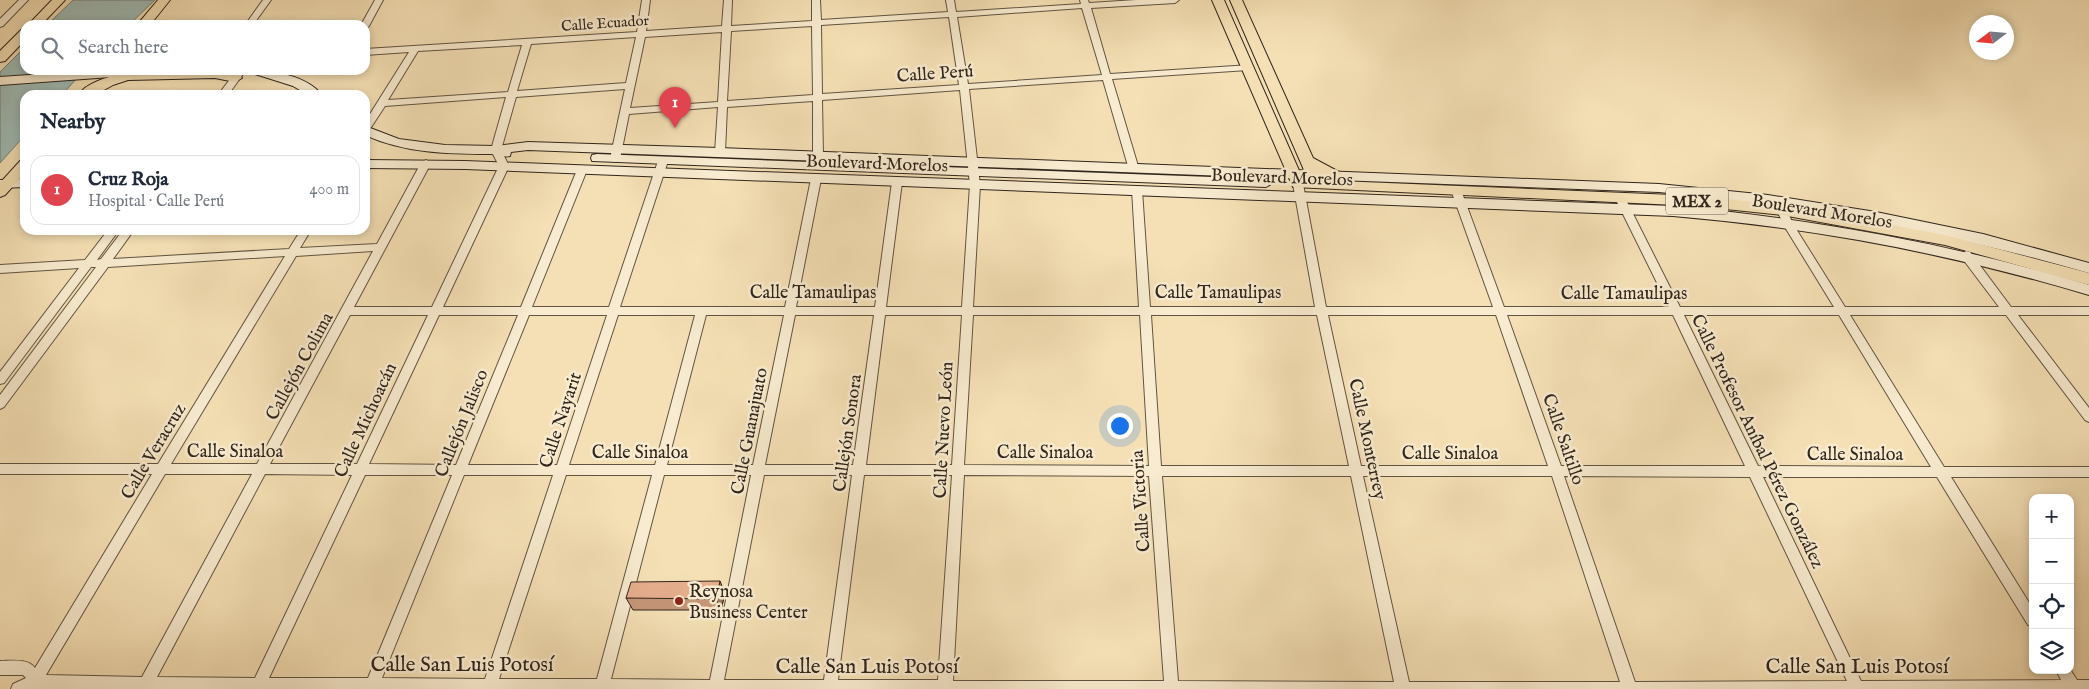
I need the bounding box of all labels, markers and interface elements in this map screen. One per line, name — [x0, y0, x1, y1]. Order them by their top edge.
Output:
street label: Calle Ecuador — [560, 11, 650, 36]
north arrow — [1969, 15, 2014, 60]
search box — [20, 20, 370, 75]
icon: search — [38, 34, 66, 62]
text: Search here — [78, 36, 169, 60]
street label: Calle Perú — [896, 60, 974, 89]
pin: 1 — [659, 87, 691, 128]
text: Nearby — [40, 109, 105, 136]
street label: Boulevard Morelos — [806, 151, 948, 178]
street label: Boulevard Morelos — [1211, 165, 1353, 192]
text: Cruz Roja — [88, 168, 169, 192]
text: 1 — [54, 180, 60, 200]
text: 400 m — [310, 180, 349, 200]
road number: MEX 2 — [1666, 188, 1728, 215]
street label: Boulevard Morelos — [1750, 190, 1894, 235]
text: Hospital · Calle Perú — [88, 192, 224, 212]
street label: Calle Tamaulipas — [750, 282, 876, 305]
street label: Calle Tamaulipas — [1155, 282, 1281, 305]
street label: Calle Tamaulipas — [1561, 283, 1687, 306]
street label: Callejón Colima — [261, 308, 340, 425]
street label: Calle Profesor Aníbal Pérez González — [1685, 311, 1828, 573]
street label: Calle Michoacán — [330, 359, 403, 482]
street label: Calle Nuevo León — [929, 361, 960, 499]
street label: Callejón Jalisco — [430, 366, 495, 481]
street label: Calle Guanajuato — [727, 366, 774, 497]
street label: Calle Nayarit — [535, 370, 588, 471]
street label: Callejón Sonora — [829, 373, 868, 494]
street label: Calle Monterrey — [1342, 377, 1391, 502]
street label: Calle Saltillo — [1536, 391, 1589, 488]
street label: Calle Veracruz — [117, 400, 192, 504]
your location — [1107, 413, 1133, 439]
street label: Calle Sinaloa — [187, 441, 283, 464]
street label: Calle Sinaloa — [592, 442, 688, 465]
street label: Calle Sinaloa — [997, 442, 1093, 465]
street label: Calle Sinaloa — [1402, 443, 1498, 466]
street label: Calle Sinaloa — [1807, 444, 1903, 467]
street label: Calle Victoria — [1126, 449, 1157, 552]
map controls — [2029, 494, 2074, 674]
button: + — [2029, 494, 2074, 539]
button: − — [2029, 539, 2074, 584]
place label: Reynosa Business Center — [689, 581, 808, 625]
button: locate — [2029, 584, 2074, 629]
marker: Reynosa Business Center — [673, 595, 685, 607]
button: layers — [2029, 629, 2074, 674]
street label: Calle San Luis Potosí — [370, 652, 555, 679]
street label: Calle San Luis Potosí — [775, 654, 960, 681]
street label: Calle San Luis Potosí — [1765, 654, 1950, 681]

